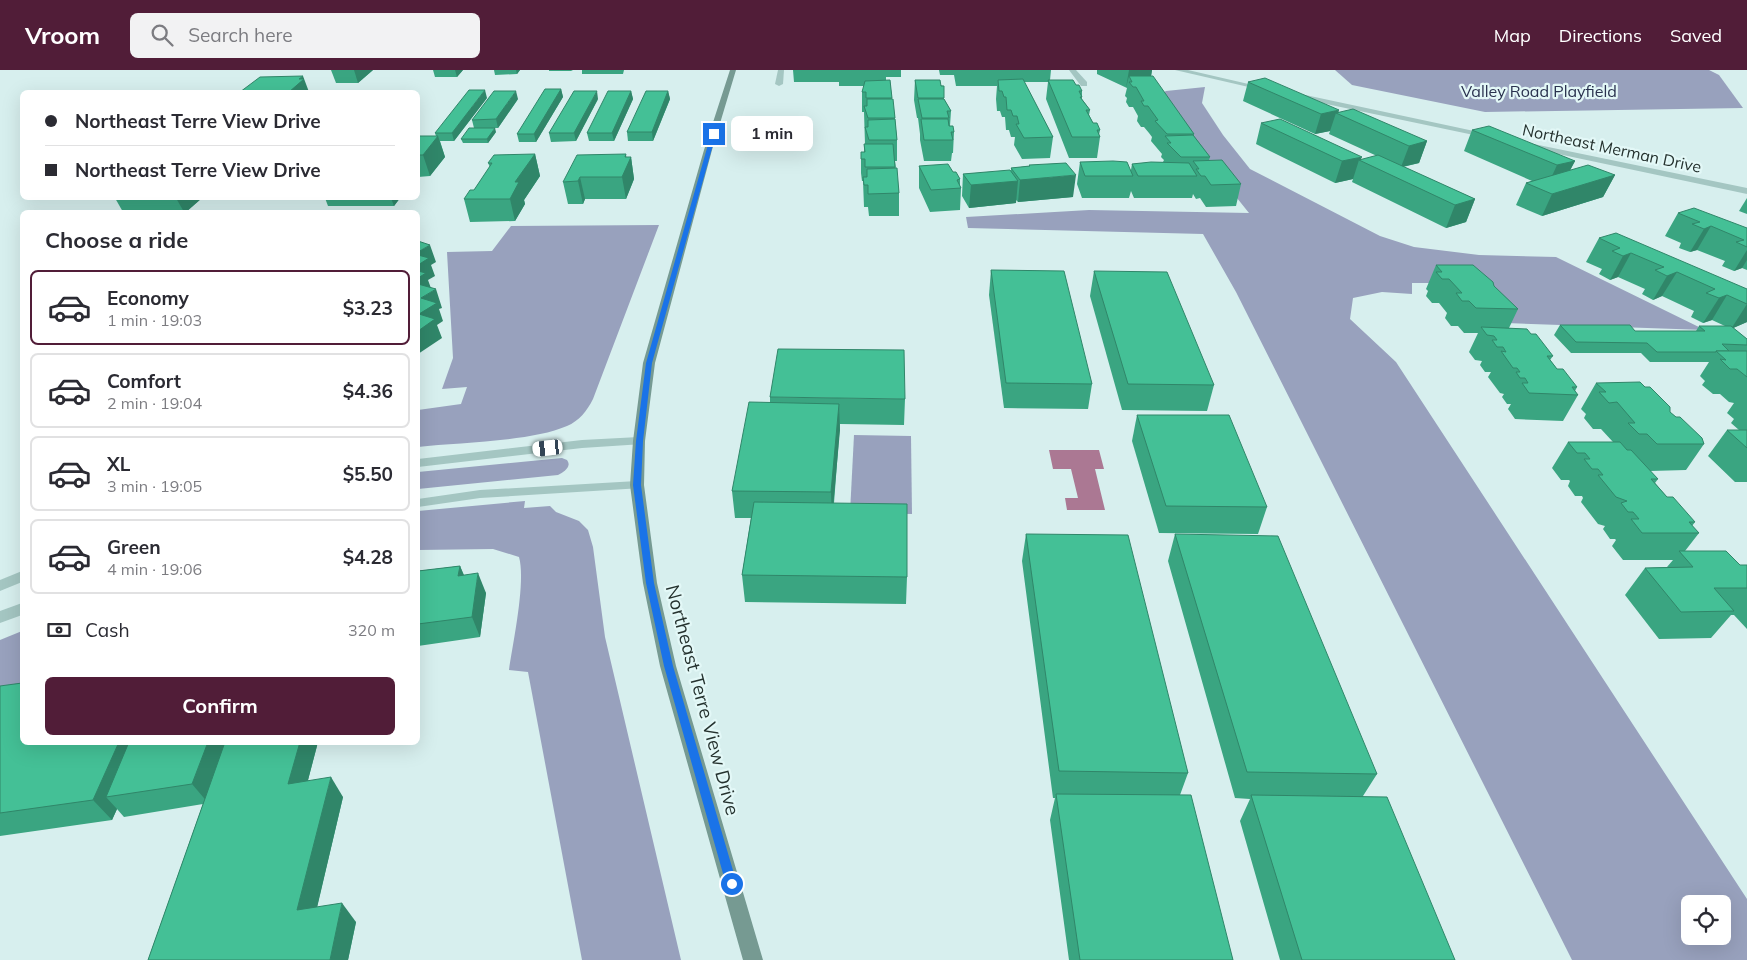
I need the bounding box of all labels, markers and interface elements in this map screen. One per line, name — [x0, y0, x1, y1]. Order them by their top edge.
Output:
search box — [130, 13, 480, 58]
text: Vroom — [25, 20, 100, 50]
icon: search — [148, 21, 176, 49]
text: Search here — [188, 23, 293, 47]
text: Map — [1494, 24, 1531, 47]
text: Directions — [1559, 24, 1642, 47]
text: Saved — [1670, 24, 1722, 47]
park label: Valley Road Playfield — [1461, 81, 1617, 101]
text: Northeast Terre View Drive — [75, 109, 321, 133]
callout: 1 min — [732, 116, 814, 152]
street label: Northeast Merman Drive — [1521, 119, 1703, 177]
route end — [703, 123, 725, 145]
text: 1 min — [751, 123, 793, 143]
text: Northeast Terre View Drive — [75, 158, 321, 182]
text: Choose a ride — [45, 226, 188, 254]
icon: car — [47, 285, 92, 330]
text: Economy — [107, 286, 189, 310]
text: $3.23 — [343, 296, 393, 320]
text: 1 min · 19:03 — [107, 310, 202, 330]
icon: car — [47, 368, 92, 413]
text: Comfort — [107, 369, 181, 393]
text: $4.36 — [343, 379, 393, 403]
text: 2 min · 19:04 — [107, 393, 202, 413]
car — [532, 439, 563, 457]
icon: car — [47, 451, 92, 496]
text: XL — [107, 452, 130, 476]
text: $5.50 — [343, 462, 393, 486]
text: 3 min · 19:05 — [107, 476, 202, 496]
icon: car — [47, 534, 92, 579]
text: Green — [107, 535, 161, 559]
text: $4.28 — [343, 545, 393, 569]
text: 4 min · 19:06 — [107, 559, 202, 579]
street label: Northeast Terre View Drive — [661, 582, 745, 818]
icon: cash — [45, 616, 73, 644]
text: Cash — [85, 618, 130, 642]
text: 320 m — [348, 620, 395, 640]
button: Confirm — [45, 677, 395, 735]
route start — [721, 873, 743, 895]
map controls — [1681, 895, 1731, 945]
button: locate — [1681, 895, 1731, 945]

